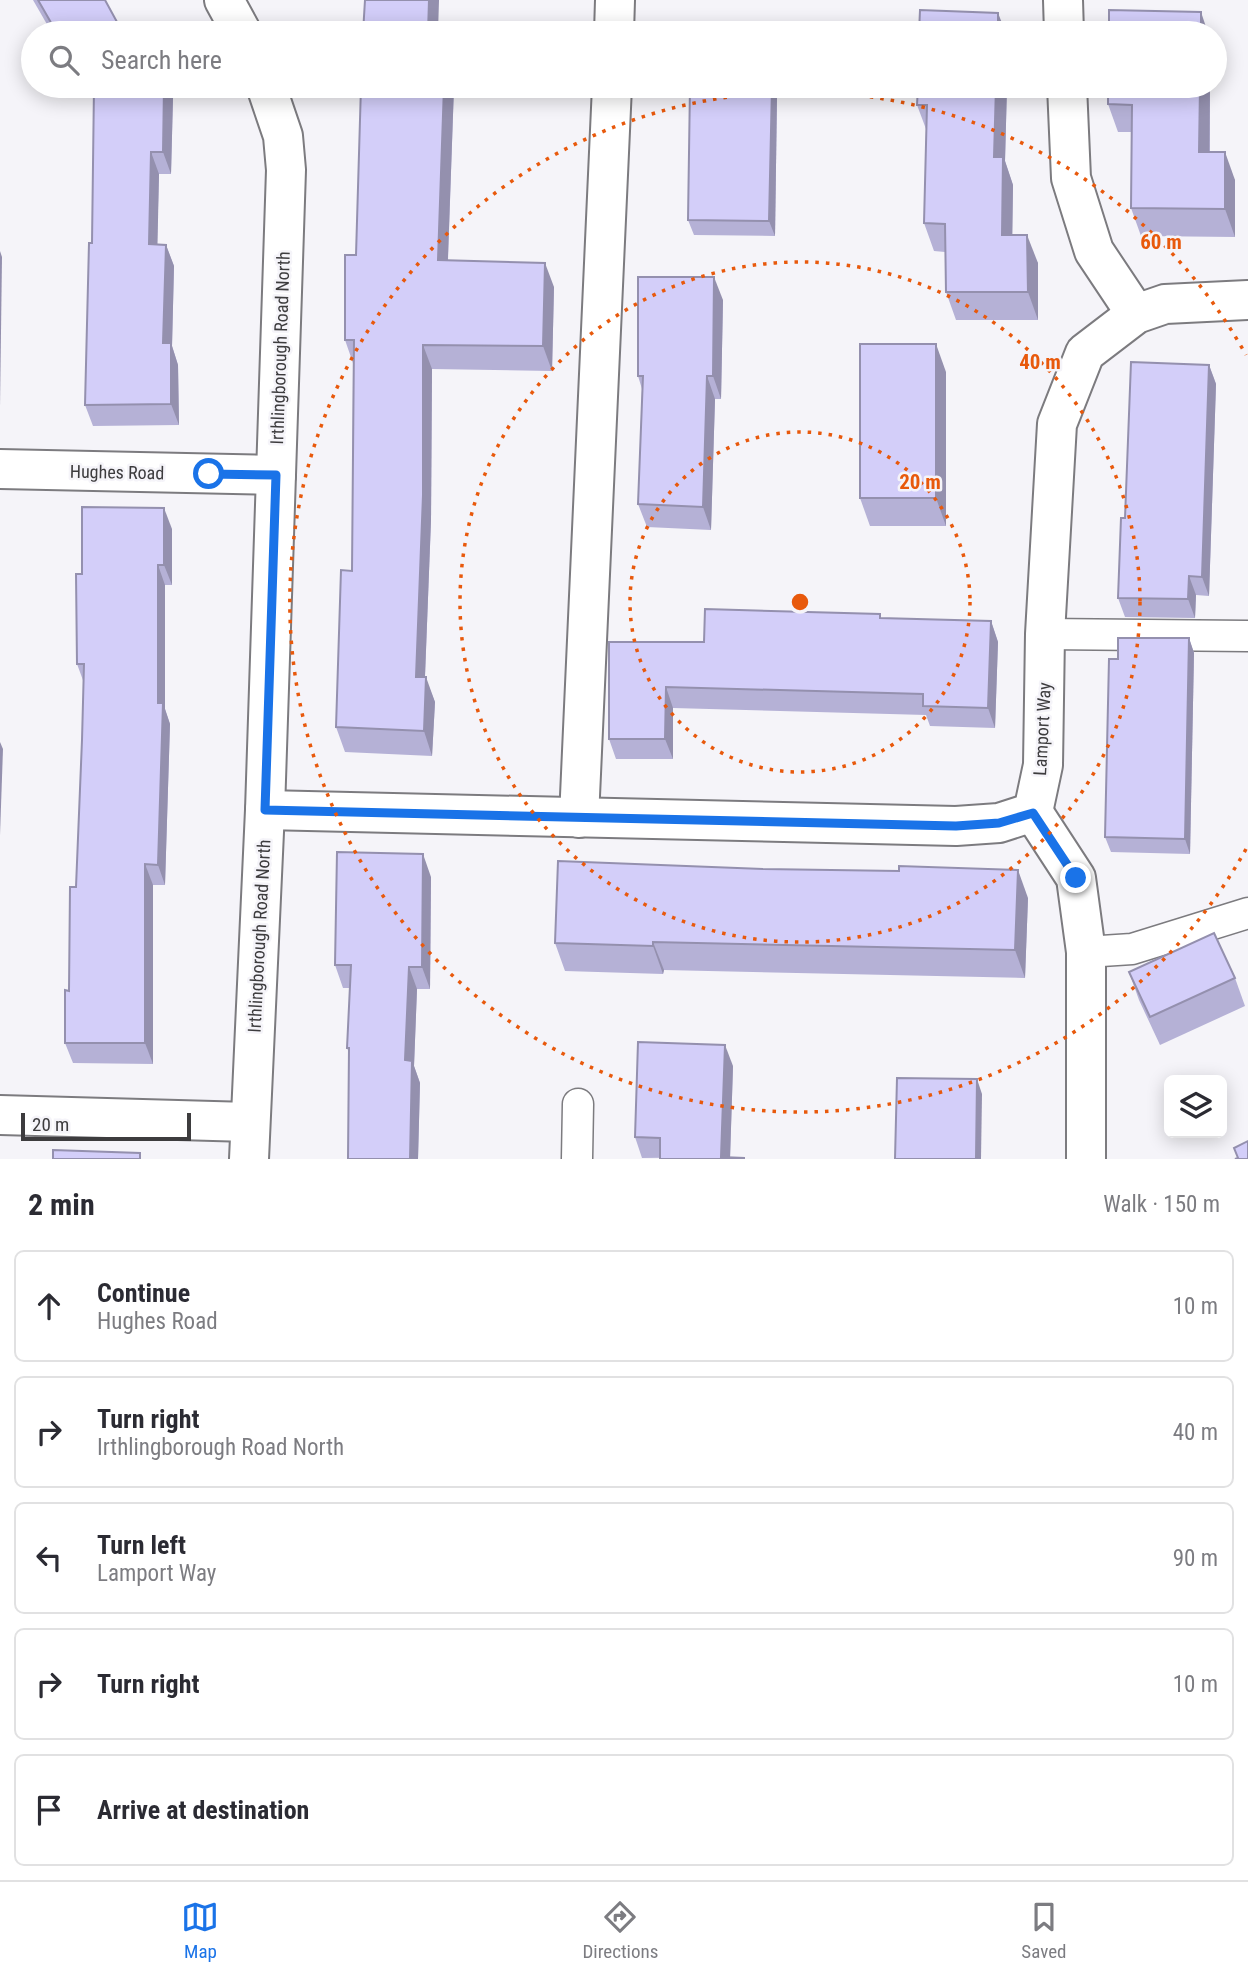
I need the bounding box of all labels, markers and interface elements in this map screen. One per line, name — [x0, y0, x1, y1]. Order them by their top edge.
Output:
search box — [21, 21, 1227, 98]
icon: search — [45, 41, 83, 79]
text: Search here — [101, 45, 222, 75]
text: 60 m — [1140, 230, 1182, 254]
street label: Irthlingborough Road North — [266, 251, 294, 445]
text: 40 m — [1019, 350, 1061, 374]
route start — [193, 458, 224, 489]
street label: Hughes Road — [70, 461, 164, 483]
text: 20 m — [899, 470, 941, 494]
centre of rings — [788, 590, 812, 614]
street label: Lamport Way — [1029, 681, 1055, 776]
street label: Irthlingborough Road North — [243, 839, 275, 1033]
route end — [1060, 862, 1091, 893]
map controls — [1164, 1075, 1227, 1138]
button: layers — [1164, 1075, 1227, 1138]
scale bar — [21, 1110, 191, 1142]
text: 20 m — [32, 1113, 69, 1136]
text: 2 min — [28, 1187, 95, 1222]
text: Walk · 150 m — [1103, 1191, 1220, 1218]
text: Continue — [97, 1278, 190, 1308]
icon: ahead — [30, 1287, 68, 1325]
text: 10 m — [1173, 1293, 1218, 1320]
text: Hughes Road — [97, 1308, 218, 1335]
text: Turn right — [97, 1404, 199, 1434]
icon: right — [30, 1413, 68, 1451]
text: 40 m — [1173, 1419, 1218, 1446]
text: Irthlingborough Road North — [97, 1434, 344, 1461]
text: Turn left — [97, 1530, 186, 1560]
icon: left — [30, 1539, 68, 1577]
text: 90 m — [1173, 1545, 1218, 1572]
text: Lamport Way — [97, 1560, 216, 1587]
icon: right — [30, 1665, 68, 1703]
text: Turn right — [97, 1669, 199, 1699]
text: 10 m — [1173, 1671, 1218, 1698]
icon: arrive — [30, 1791, 68, 1829]
text: Arrive at destination — [97, 1795, 309, 1825]
tab: Map — [181, 1898, 219, 1963]
tab: Directions — [582, 1898, 658, 1963]
tab: Saved — [1021, 1898, 1067, 1963]

